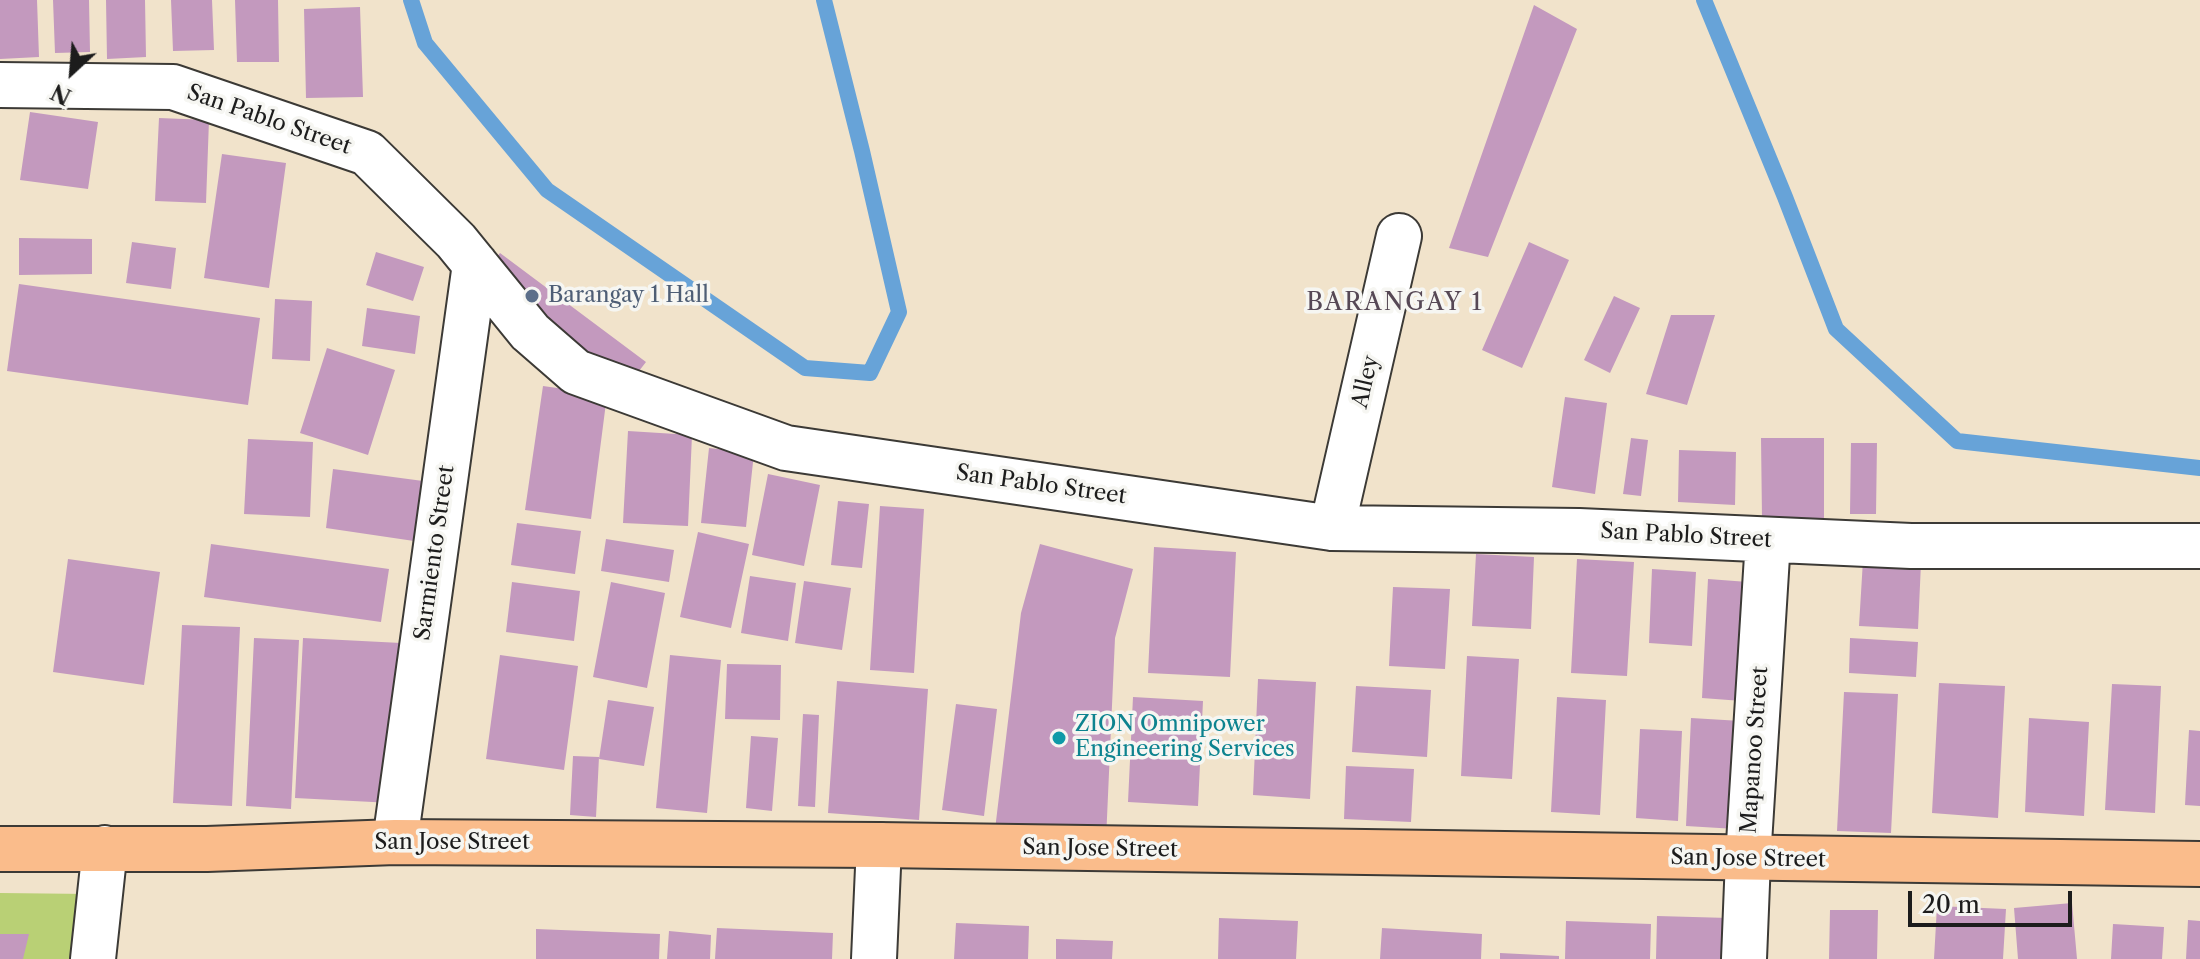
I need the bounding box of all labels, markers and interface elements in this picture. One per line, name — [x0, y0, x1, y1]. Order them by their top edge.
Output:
north arrow — [32, 32, 112, 112]
text: N — [47, 78, 76, 110]
street label: San Pablo Street — [184, 80, 354, 160]
place label: Barangay 1 Hall — [548, 283, 709, 309]
marker: Barangay 1 Hall — [523, 287, 541, 305]
district label: BARANGAY 1 — [1306, 289, 1484, 317]
street label: Alley — [1347, 353, 1385, 411]
street label: San Pablo Street — [954, 460, 1128, 510]
street label: Sarmiento Street — [410, 464, 460, 642]
street label: San Pablo Street — [1600, 518, 1772, 554]
street label: Mapanoo Street — [1736, 665, 1774, 835]
place label: ZION Omnipower Engineering Services — [1075, 712, 1295, 764]
marker: ZION Omnipower Engineering Services — [1050, 729, 1068, 747]
street label: San Jose Street — [374, 830, 530, 856]
street label: San Jose Street — [1022, 834, 1178, 864]
street label: San Jose Street — [1670, 844, 1826, 874]
scale bar — [1912, 875, 2076, 925]
text: 20 m — [1922, 890, 1980, 919]

